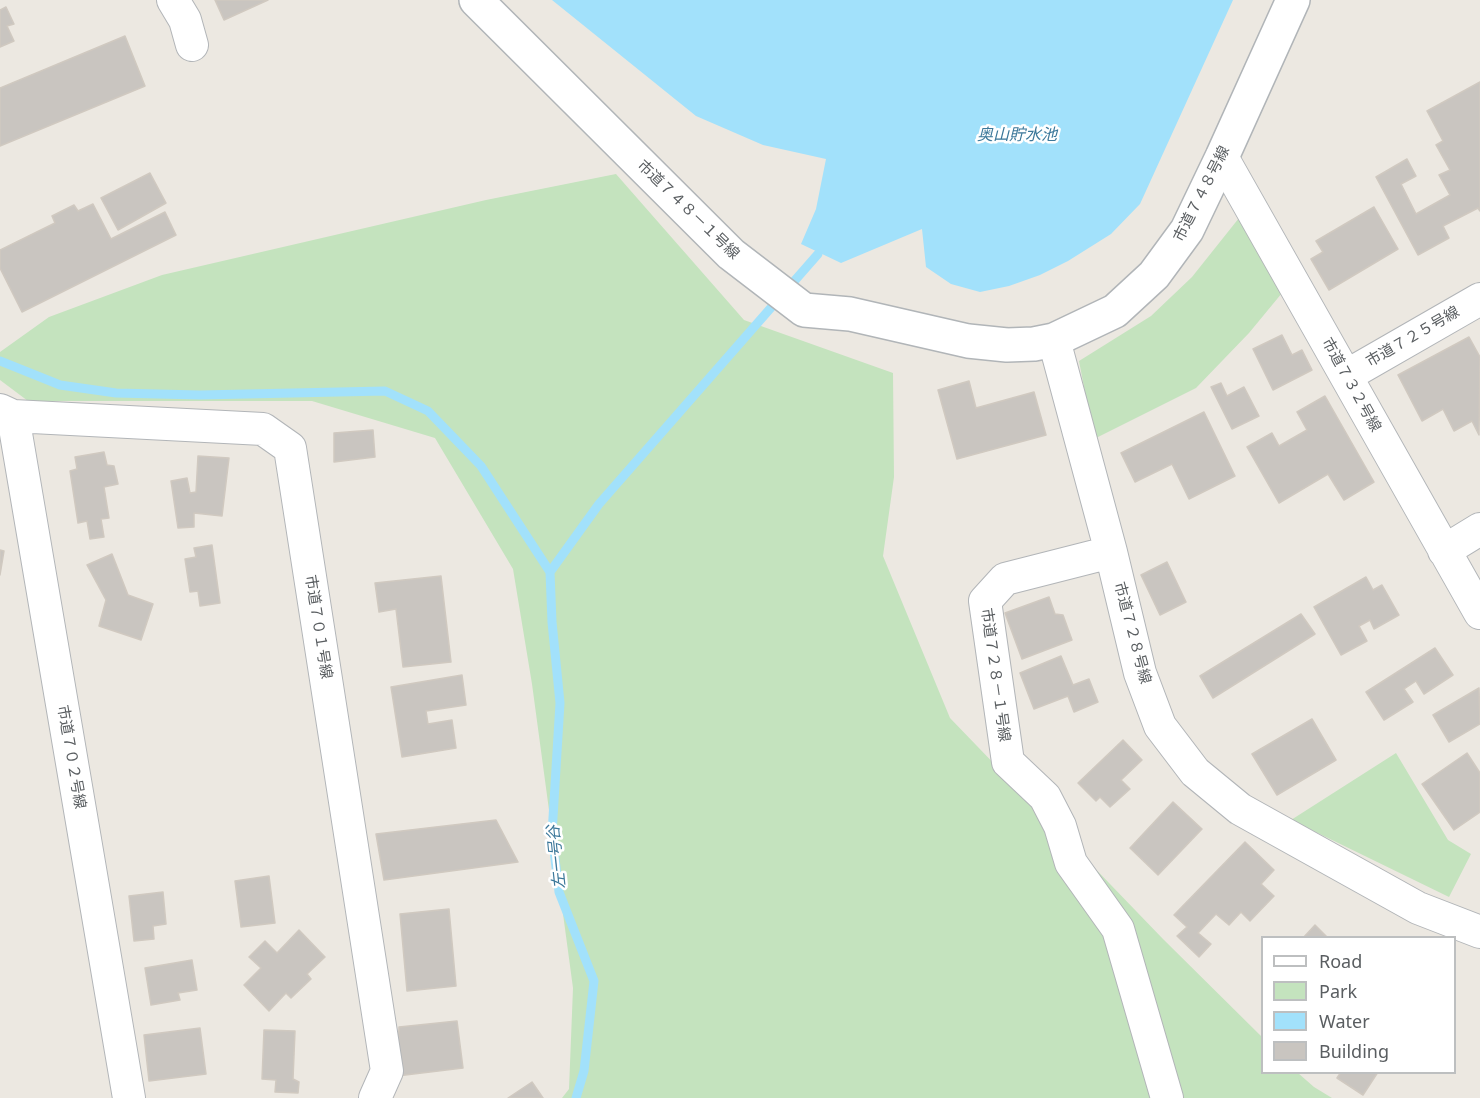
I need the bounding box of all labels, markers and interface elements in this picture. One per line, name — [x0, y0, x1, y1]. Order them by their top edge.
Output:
water label: 奥山貯水池 — [977, 125, 1057, 145]
street label: 市道７４８号線 — [1170, 143, 1234, 245]
street label: 市道７４８－１号線 — [633, 157, 743, 263]
street label: 市道７２５号線 — [1363, 303, 1463, 371]
street label: 市道７３２号線 — [1318, 335, 1384, 435]
street label: 市道７０１号線 — [301, 574, 335, 680]
street label: 市道７２８号線 — [1110, 580, 1154, 686]
street label: 市道７２８－１号線 — [977, 607, 1013, 743]
street label: 市道７０２号線 — [53, 704, 89, 810]
water label: 左一号谷 — [544, 824, 570, 890]
legend — [1261, 936, 1456, 1074]
text: Road — [1319, 949, 1362, 973]
text: Park — [1319, 979, 1357, 1003]
text: Water — [1319, 1009, 1370, 1033]
text: Building — [1319, 1039, 1389, 1063]

